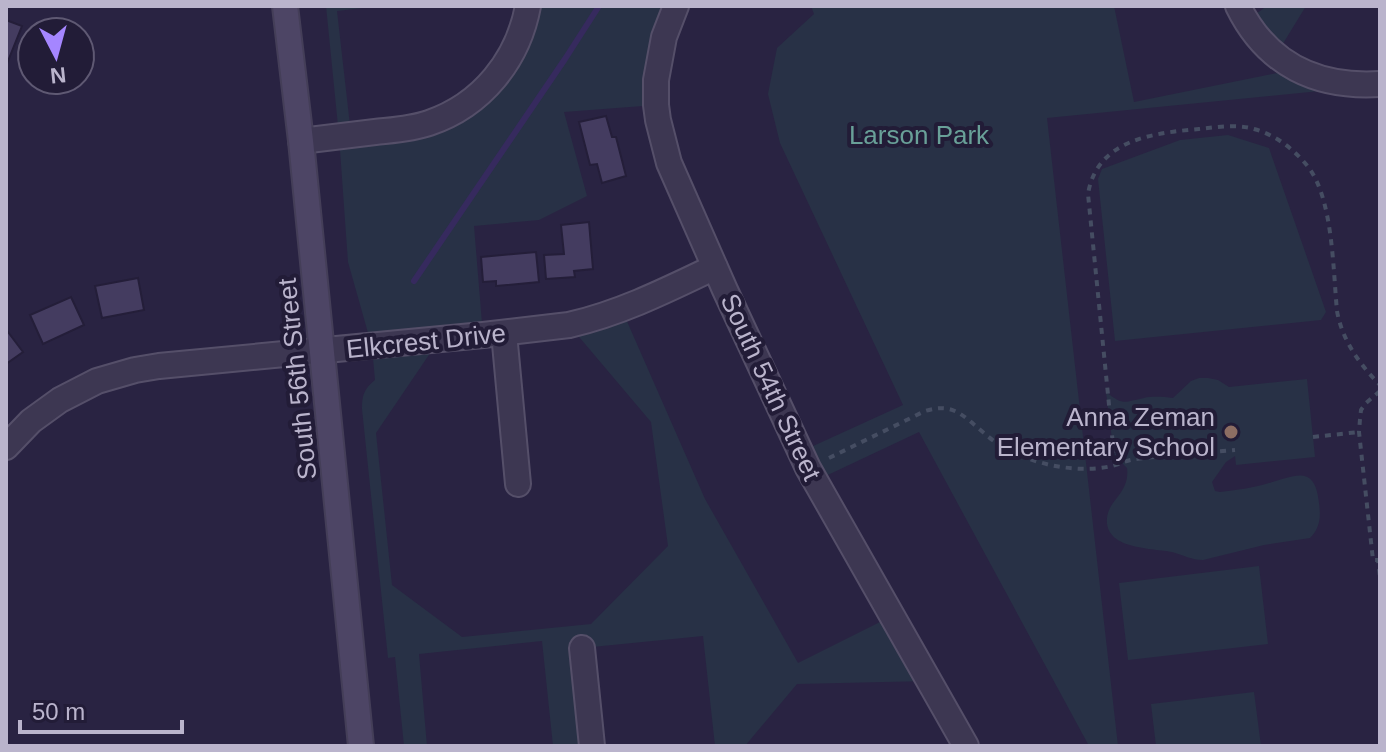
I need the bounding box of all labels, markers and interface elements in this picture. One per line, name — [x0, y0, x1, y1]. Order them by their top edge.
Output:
north arrow — [16, 16, 96, 96]
text: N — [49, 62, 67, 89]
park label: Larson Park — [849, 120, 990, 150]
street label: South 56th Street — [271, 276, 322, 481]
street label: South 54th Street — [715, 289, 828, 486]
street label: Elkcrest Drive — [345, 318, 507, 364]
place label: Anna Zeman Elementary School — [997, 402, 1215, 462]
marker: Anna Zeman Elementary School — [1222, 423, 1240, 441]
scale bar — [20, 684, 182, 734]
text: 50 m — [32, 698, 85, 725]

